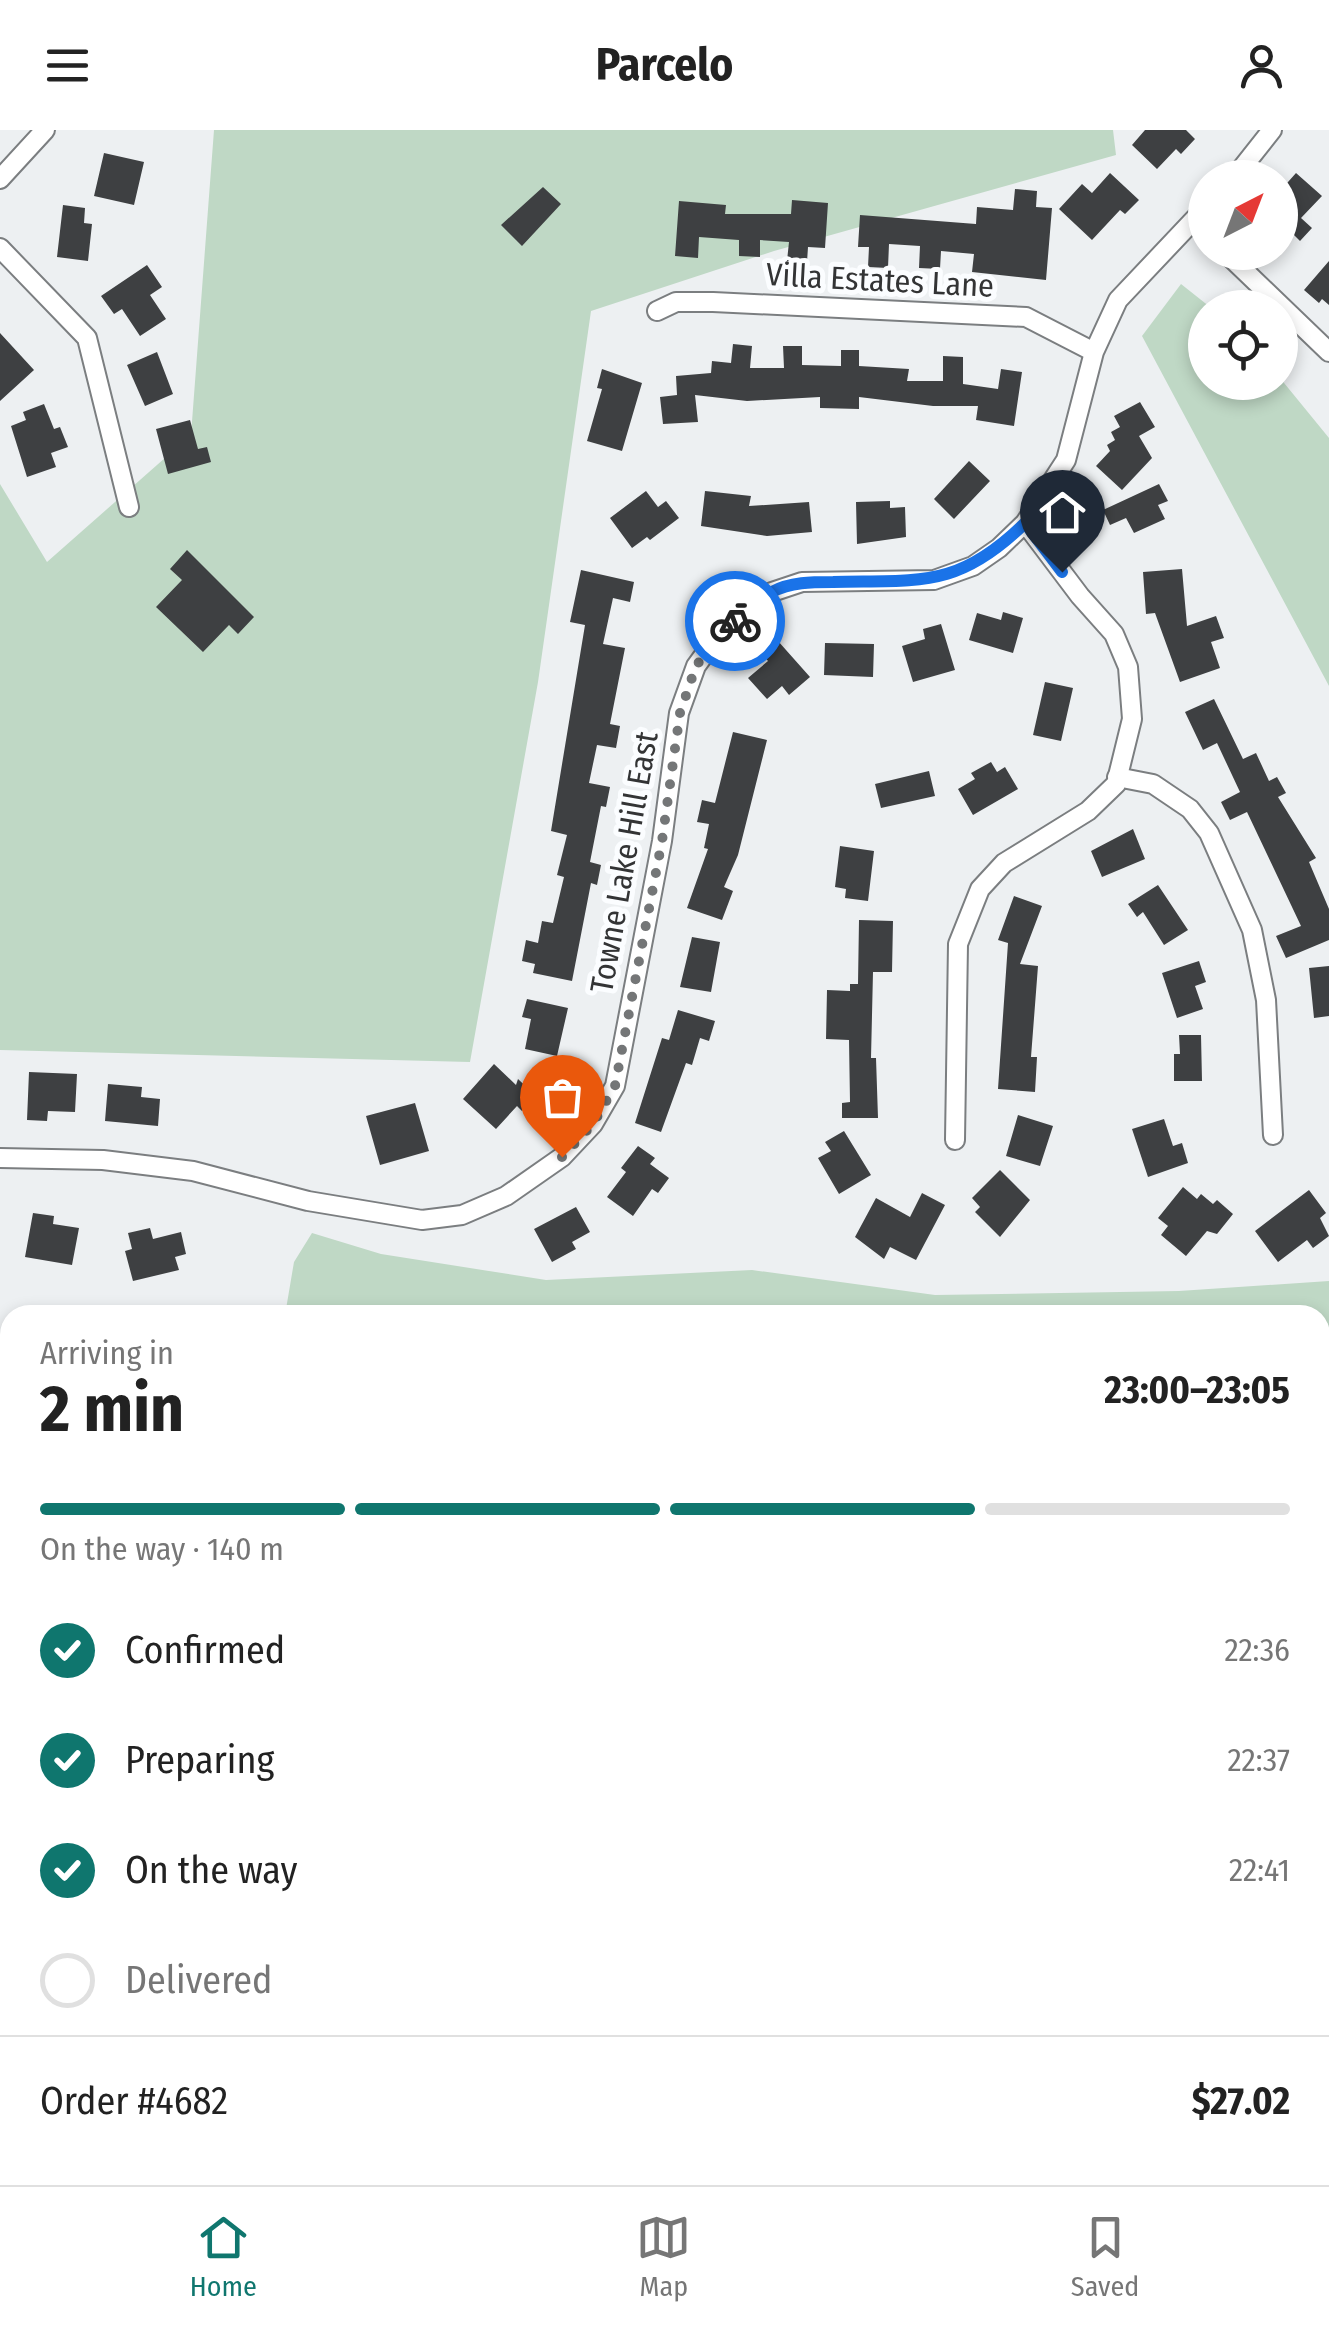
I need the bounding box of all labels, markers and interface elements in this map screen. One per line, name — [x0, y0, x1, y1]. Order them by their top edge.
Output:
icon: menu — [40, 38, 95, 93]
text: Parcelo — [596, 38, 733, 92]
icon: person — [1234, 38, 1289, 93]
north arrow — [1188, 160, 1298, 270]
map controls — [1188, 160, 1298, 400]
street label: Villa Estates Lane — [765, 255, 995, 305]
button: locate — [1188, 290, 1298, 400]
pin — [1020, 470, 1105, 573]
icon: home — [1035, 485, 1090, 540]
courier — [685, 571, 785, 671]
icon: bike — [708, 594, 763, 649]
street label: Towne Lake Hill East — [582, 728, 666, 996]
pin — [520, 1055, 605, 1158]
icon: bag — [535, 1070, 590, 1125]
text: Arriving in — [40, 1334, 174, 1372]
text: 23:00–23:05 — [1104, 1367, 1290, 1413]
text: 2 min — [40, 1370, 184, 1448]
text: On the way · 140 m — [40, 1530, 284, 1568]
icon: check — [40, 1623, 95, 1678]
text: Confirmed — [125, 1627, 285, 1673]
text: 22:36 — [1224, 1631, 1290, 1669]
icon: check — [40, 1733, 95, 1788]
text: Preparing — [125, 1737, 274, 1783]
text: 22:37 — [1227, 1741, 1290, 1779]
icon: check — [40, 1843, 95, 1898]
text: On the way — [125, 1847, 297, 1893]
text: 22:41 — [1229, 1851, 1290, 1889]
text: Delivered — [125, 1957, 272, 2003]
text: Order #4682 — [40, 2078, 228, 2124]
text: $27.02 — [1192, 2078, 1290, 2124]
tab: Home — [190, 2210, 257, 2303]
tab: Map — [636, 2210, 691, 2303]
tab: Saved — [1071, 2210, 1139, 2303]

